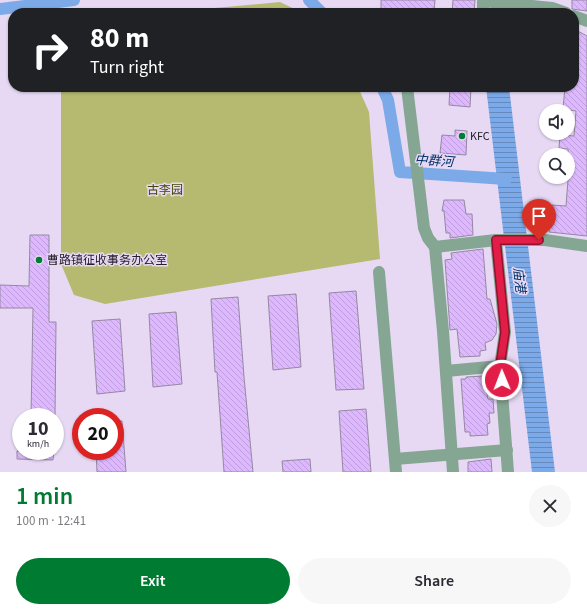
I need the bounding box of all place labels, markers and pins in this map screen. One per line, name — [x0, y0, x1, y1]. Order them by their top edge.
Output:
place label: KFC — [470, 128, 490, 145]
marker: KFC — [457, 131, 467, 141]
pin — [522, 199, 556, 240]
place label: 曹路镇征收事务办公室 — [47, 252, 167, 269]
marker: 曹路镇征收事务办公室 — [34, 255, 44, 265]

